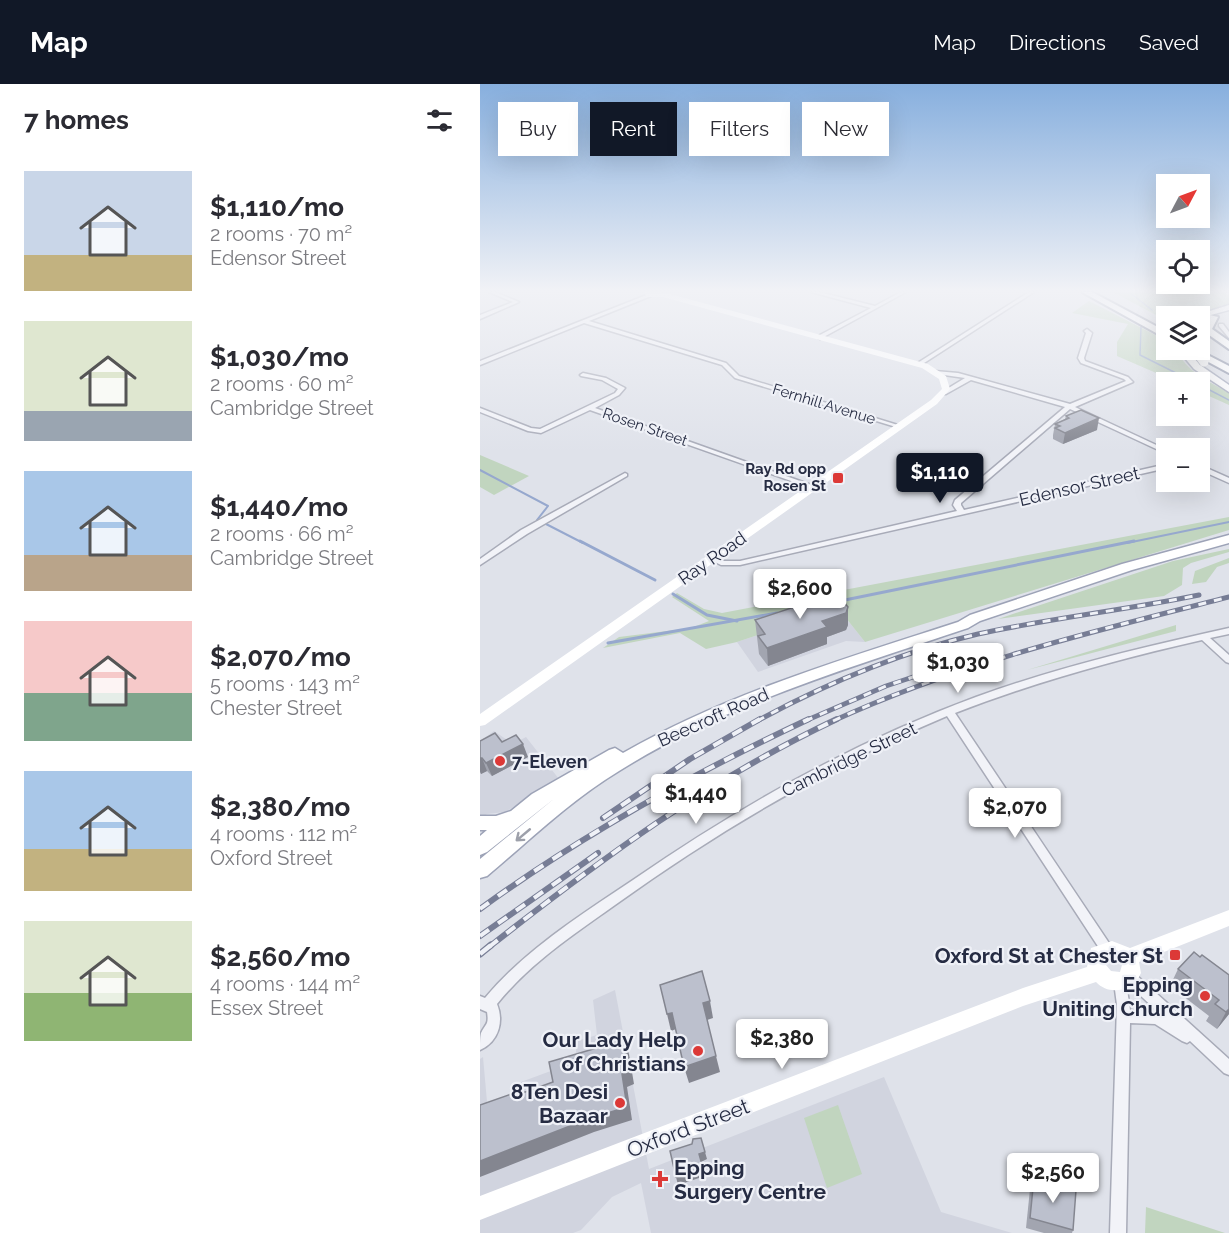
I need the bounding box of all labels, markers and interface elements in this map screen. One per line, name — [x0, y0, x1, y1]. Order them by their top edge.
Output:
text: Map — [30, 26, 88, 59]
text: Map — [933, 30, 976, 55]
text: Directions — [1009, 30, 1106, 55]
text: Saved — [1139, 30, 1199, 55]
chip: Buy — [498, 102, 578, 156]
chip: Rent — [590, 102, 677, 156]
chip: Filters — [689, 102, 790, 156]
chip: New — [802, 102, 889, 156]
icon: filters — [423, 104, 456, 137]
text: 7 homes — [24, 105, 129, 135]
north arrow — [1156, 174, 1210, 228]
map controls — [1156, 174, 1210, 492]
text: $1,110/mo — [210, 192, 344, 222]
icon: home — [72, 195, 144, 267]
text: 2 rooms · 70 m² — [210, 222, 352, 246]
button: locate — [1156, 240, 1210, 294]
text: Edensor Street — [210, 246, 346, 270]
button: layers — [1156, 306, 1210, 360]
text: $1,030/mo — [210, 342, 349, 372]
icon: home — [72, 345, 144, 417]
text: 2 rooms · 60 m² — [210, 372, 354, 396]
button: + — [1156, 372, 1210, 426]
street label: Fernhill Avenue — [770, 380, 878, 428]
text: Cambridge Street — [210, 396, 374, 420]
street label: Rosen Street — [600, 404, 690, 450]
button: − — [1156, 438, 1210, 492]
pin: $1,110 — [891, 453, 989, 504]
place label: Ray Rd opp Rosen St — [745, 460, 826, 495]
text: $1,110 — [910, 460, 970, 484]
street label: Edensor Street — [1017, 462, 1141, 510]
marker: Ray Rd opp Rosen St — [831, 471, 845, 485]
text: $1,440/mo — [210, 492, 348, 522]
icon: home — [72, 495, 144, 567]
text: 2 rooms · 66 m² — [210, 522, 353, 546]
street label: Ray Road — [674, 527, 750, 589]
text: Cambridge Street — [210, 546, 374, 570]
pin: $2,600 — [751, 569, 849, 620]
text: $2,600 — [767, 576, 833, 600]
text: $2,070/mo — [210, 642, 351, 672]
pin: $1,030 — [909, 643, 1007, 694]
icon: home — [72, 645, 144, 717]
text: $1,030 — [927, 650, 989, 674]
text: 5 rooms · 143 m² — [210, 672, 360, 696]
street label: Beecroft Road — [654, 683, 772, 751]
text: Chester Street — [210, 696, 342, 720]
street label: Cambridge Street — [778, 717, 920, 801]
place label: 7-Eleven — [512, 751, 588, 772]
marker: 7-Eleven — [493, 754, 507, 768]
pin: $1,440 — [647, 774, 745, 825]
text: $1,440 — [665, 781, 727, 805]
pin: $2,070 — [966, 788, 1064, 839]
text: $2,380/mo — [210, 792, 350, 822]
icon: home — [72, 795, 144, 867]
text: $2,070 — [983, 795, 1047, 819]
text: 4 rooms · 112 m² — [210, 822, 357, 846]
one-way arrow — [516, 828, 531, 842]
text: Oxford Street — [210, 846, 333, 870]
text: $2,560/mo — [210, 942, 350, 972]
place label: Oxford St at Chester St — [935, 943, 1163, 968]
icon: home — [72, 945, 144, 1017]
marker: Oxford St at Chester St — [1168, 948, 1182, 962]
text: 4 rooms · 144 m² — [210, 972, 360, 996]
place label: Epping Uniting Church — [1042, 972, 1193, 1021]
marker: Epping Uniting Church — [1198, 989, 1212, 1003]
text: Essex Street — [210, 996, 323, 1020]
pin: $2,380 — [733, 1019, 831, 1070]
text: $2,380 — [750, 1026, 814, 1050]
place label: Our Lady Help of Christians — [543, 1027, 686, 1076]
marker: Our Lady Help of Christians — [691, 1044, 705, 1058]
place label: 8Ten Desi Bazaar — [511, 1079, 608, 1128]
street label: Oxford Street — [623, 1093, 753, 1163]
marker: 8Ten Desi Bazaar — [613, 1096, 627, 1110]
pin: $2,560 — [1004, 1153, 1102, 1204]
place label: Epping Surgery Centre — [674, 1155, 827, 1204]
text: $2,560 — [1021, 1160, 1085, 1184]
marker: Epping Surgery Centre — [651, 1170, 669, 1188]

